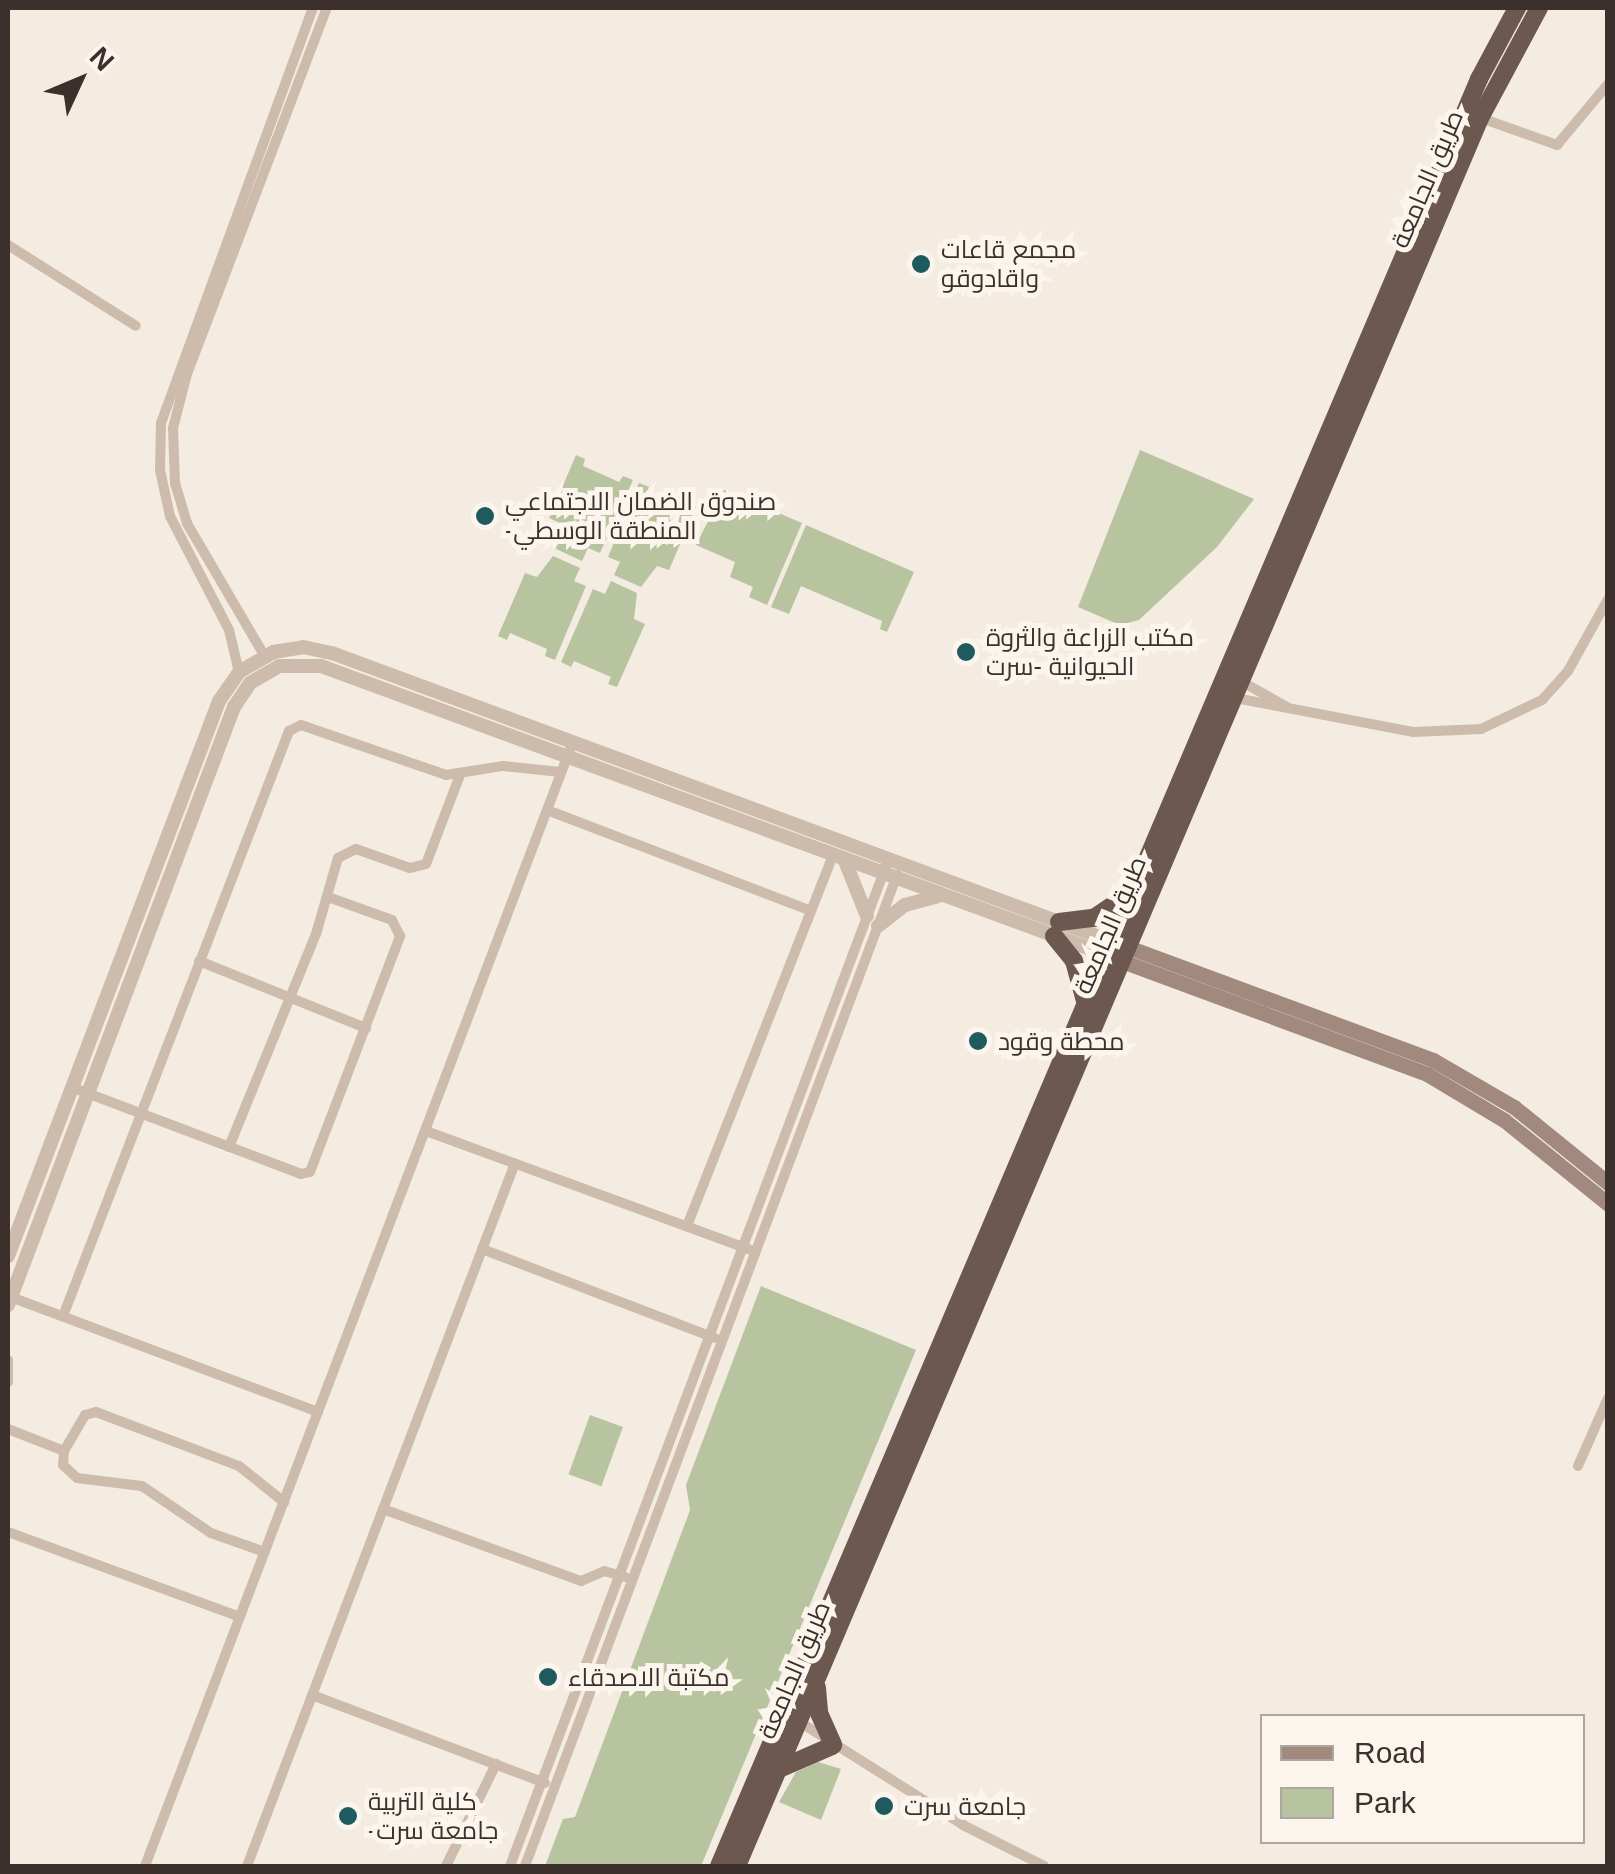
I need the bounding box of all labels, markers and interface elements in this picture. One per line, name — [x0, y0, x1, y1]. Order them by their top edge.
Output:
north arrow — [30, 30, 130, 130]
text: N — [84, 41, 120, 77]
street label: طريق الجامعة — [1385, 106, 1469, 252]
place label: مجمع قاعات واقادوقو — [941, 235, 1076, 294]
marker: مجمع قاعات واقادوقو — [910, 253, 932, 275]
place label: صندوق الضمان الاجتماعي -المنطقة الوسطي — [505, 487, 776, 546]
marker: صندوق الضمان الاجتماعي -المنطقة الوسطي — [474, 505, 496, 527]
place label: مكتب الزراعة والثروة الحيوانية -سرت — [986, 623, 1194, 682]
marker: مكتب الزراعة والثروة الحيوانية -سرت — [955, 641, 977, 663]
street label: طريق الجامعة — [1068, 852, 1152, 998]
place label: محطة وقود — [998, 1026, 1125, 1056]
marker: محطة وقود — [967, 1030, 989, 1052]
street label: طريق الجامعة — [752, 1597, 836, 1743]
place label: مكتبة الاصدقاء — [568, 1662, 729, 1692]
marker: مكتبة الاصدقاء — [537, 1666, 559, 1688]
legend — [1260, 1714, 1585, 1844]
text: Road — [1354, 1736, 1426, 1769]
text: Park — [1354, 1786, 1416, 1819]
place label: كلية التربية -جامعة سرت — [368, 1787, 498, 1846]
place label: جامعة سرت — [904, 1791, 1026, 1821]
marker: جامعة سرت — [873, 1795, 895, 1817]
marker: كلية التربية -جامعة سرت — [337, 1805, 359, 1827]

